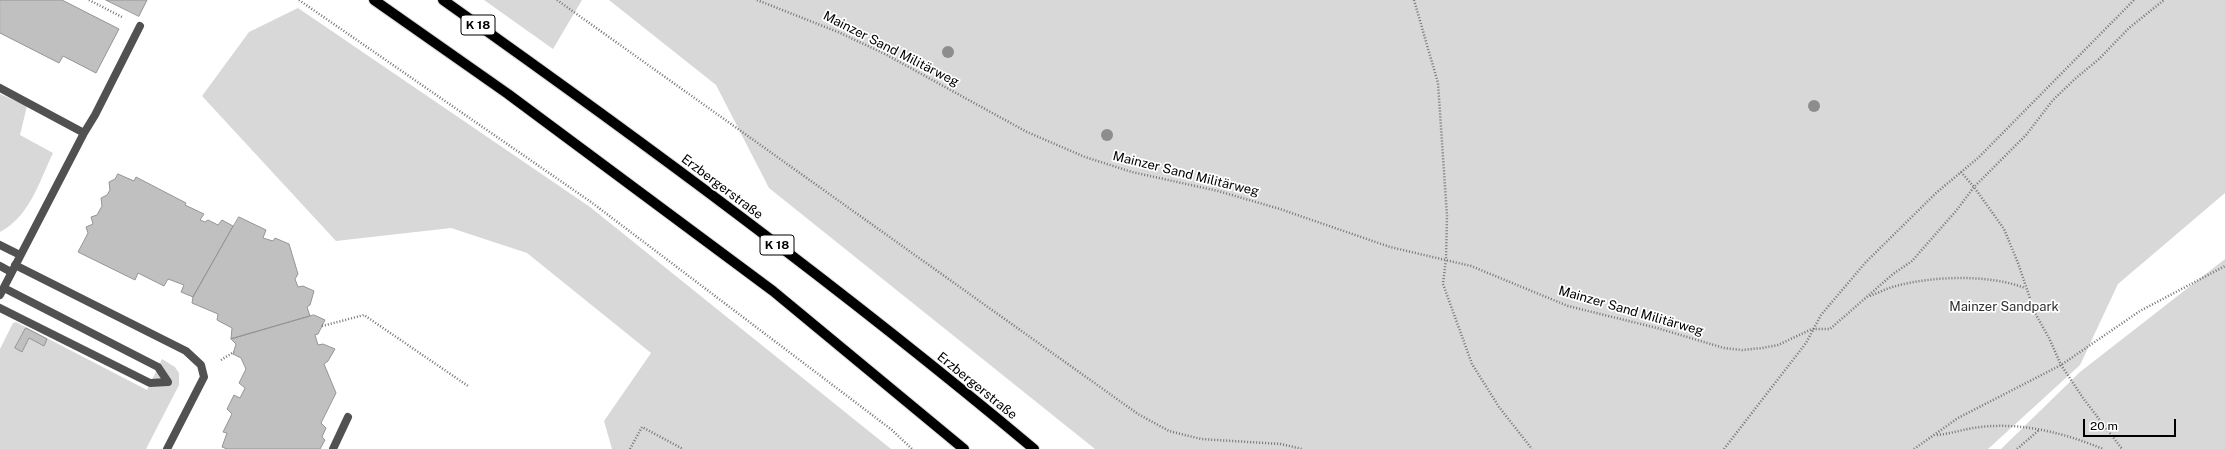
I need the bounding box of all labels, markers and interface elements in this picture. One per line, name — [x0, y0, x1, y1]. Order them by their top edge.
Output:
street label: Mainzer Sand Militärweg — [820, 8, 962, 90]
road number: K 18 — [461, 15, 495, 35]
street label: Mainzer Sand Militärweg — [1111, 148, 1261, 200]
street label: Erzbergerstraße — [678, 151, 766, 223]
road number: K 18 — [760, 235, 794, 255]
street label: Mainzer Sand Militärweg — [1557, 283, 1705, 339]
park label: Mainzer Sandpark — [1949, 299, 2059, 315]
street label: Erzbergerstraße — [934, 349, 1020, 423]
scale bar — [2085, 411, 2178, 437]
text: 20 m — [2090, 419, 2118, 433]

